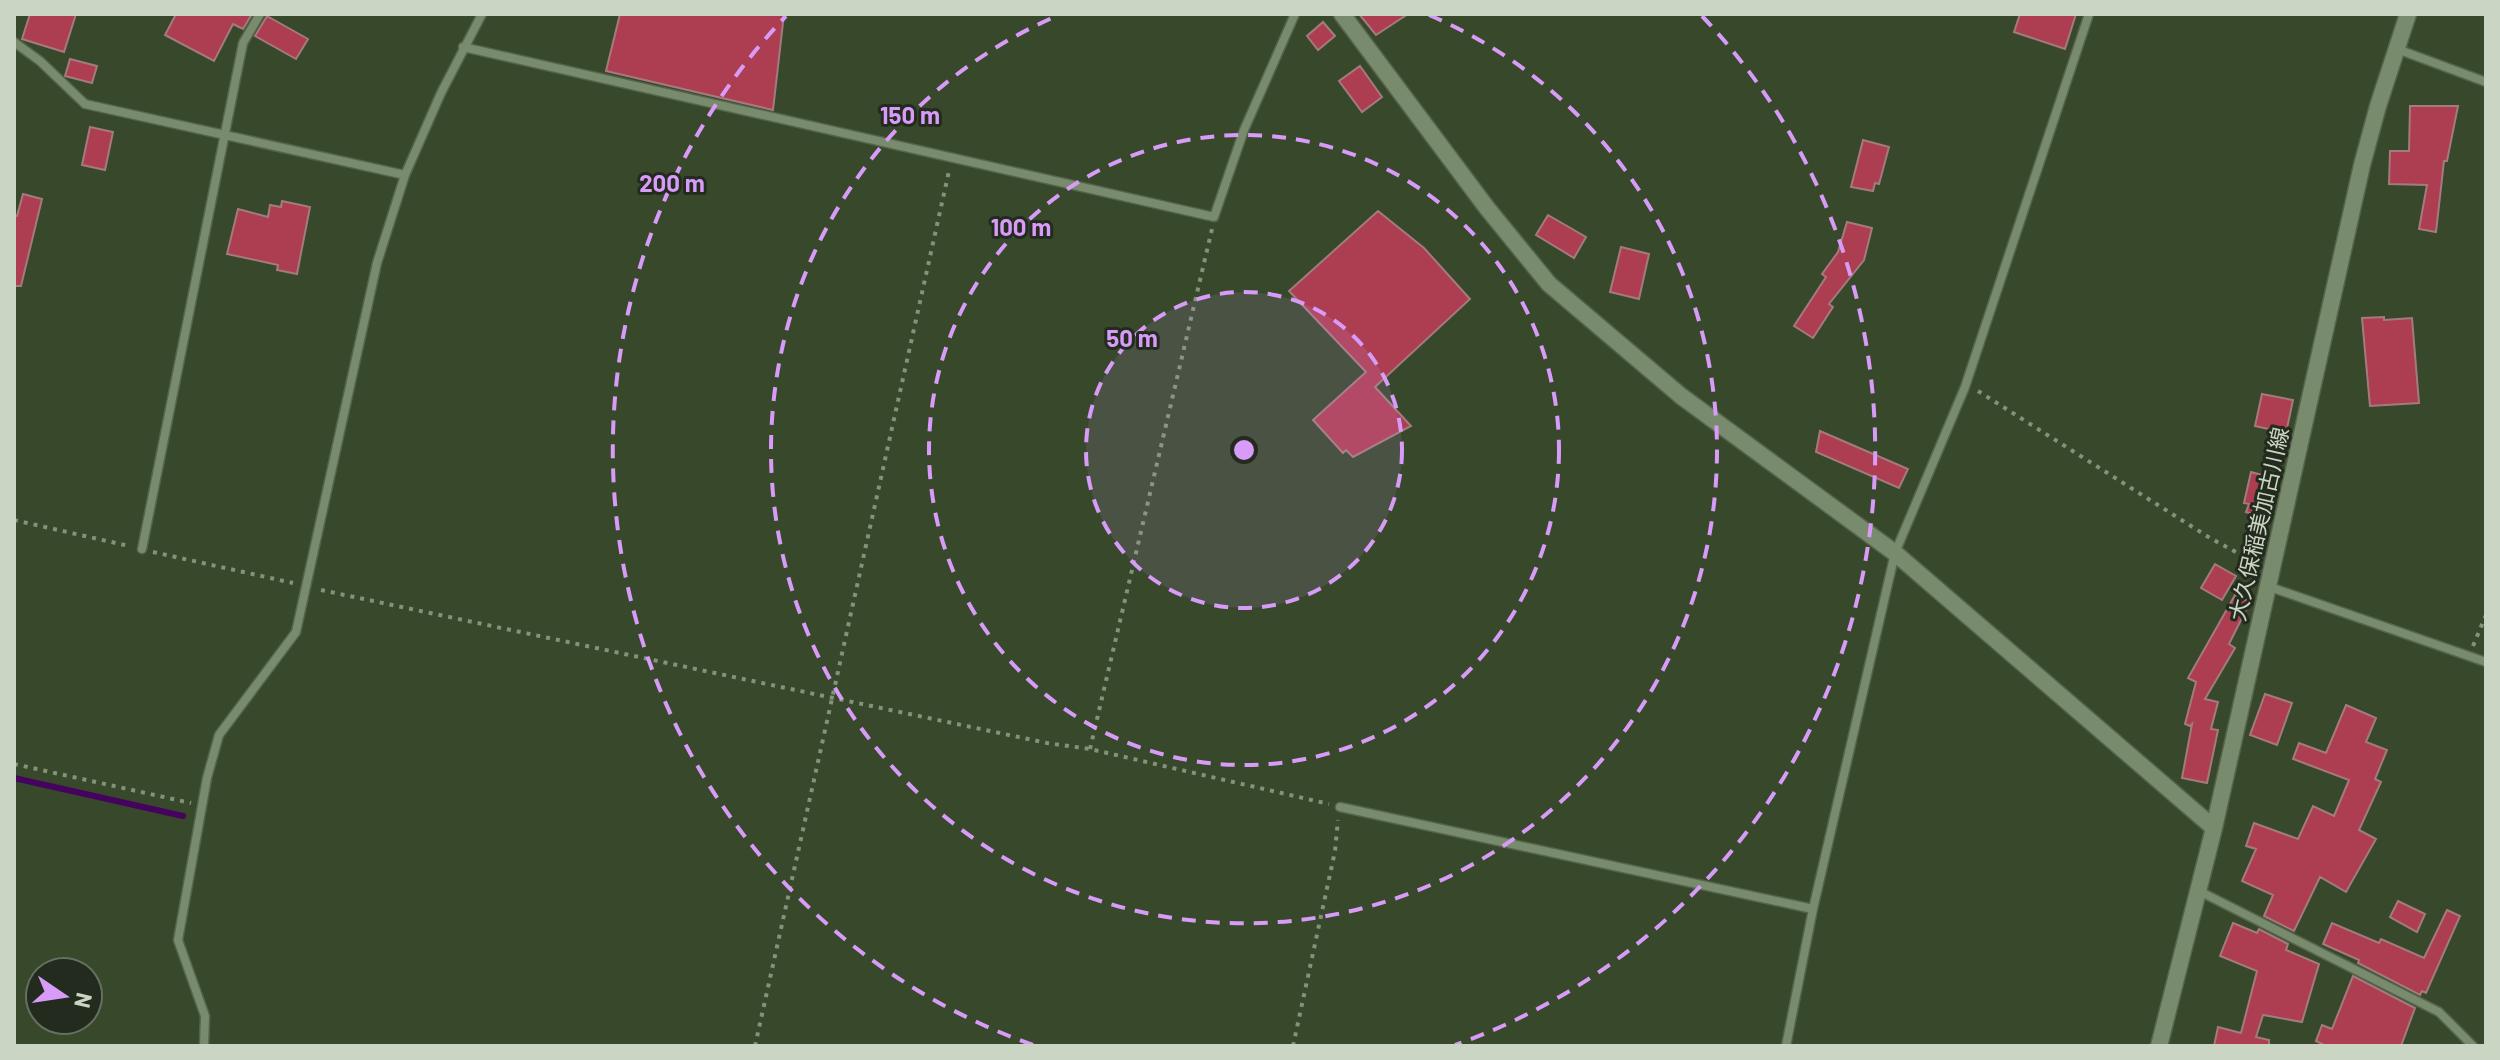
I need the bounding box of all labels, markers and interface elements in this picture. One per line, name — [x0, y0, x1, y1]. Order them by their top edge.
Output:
text: 150 m — [880, 100, 940, 129]
text: 200 m — [639, 168, 705, 197]
text: 100 m — [991, 212, 1051, 241]
text: 50 m — [1106, 323, 1158, 352]
street label: 大久保稲美加古川線 — [2223, 424, 2293, 623]
centre of rings — [1230, 436, 1258, 464]
north arrow — [24, 956, 104, 1036]
text: N — [70, 991, 99, 1011]

